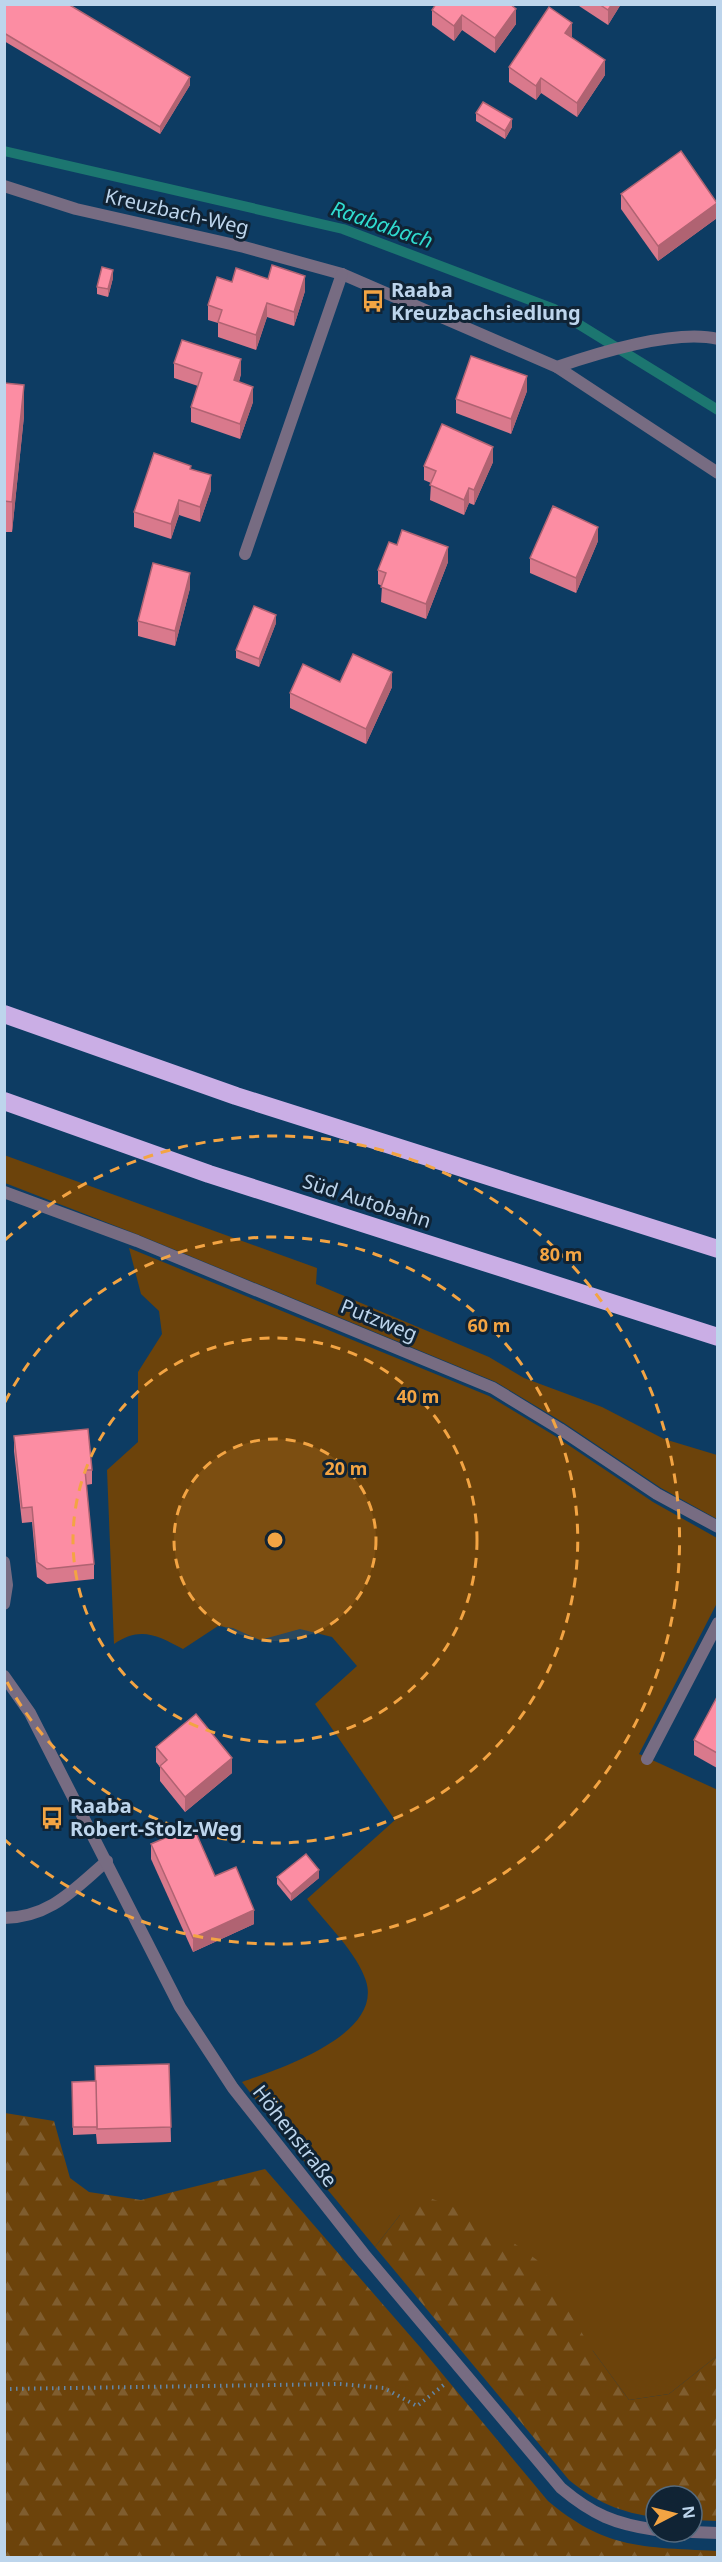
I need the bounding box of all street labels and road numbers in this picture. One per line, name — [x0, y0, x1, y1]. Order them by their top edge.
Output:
street label: Kreuzbach-Weg — [102, 182, 252, 241]
street label: Süd Autobahn — [299, 1167, 435, 1234]
street label: Putzweg — [337, 1292, 422, 1347]
street label: Höhenstraße — [247, 2079, 344, 2192]

